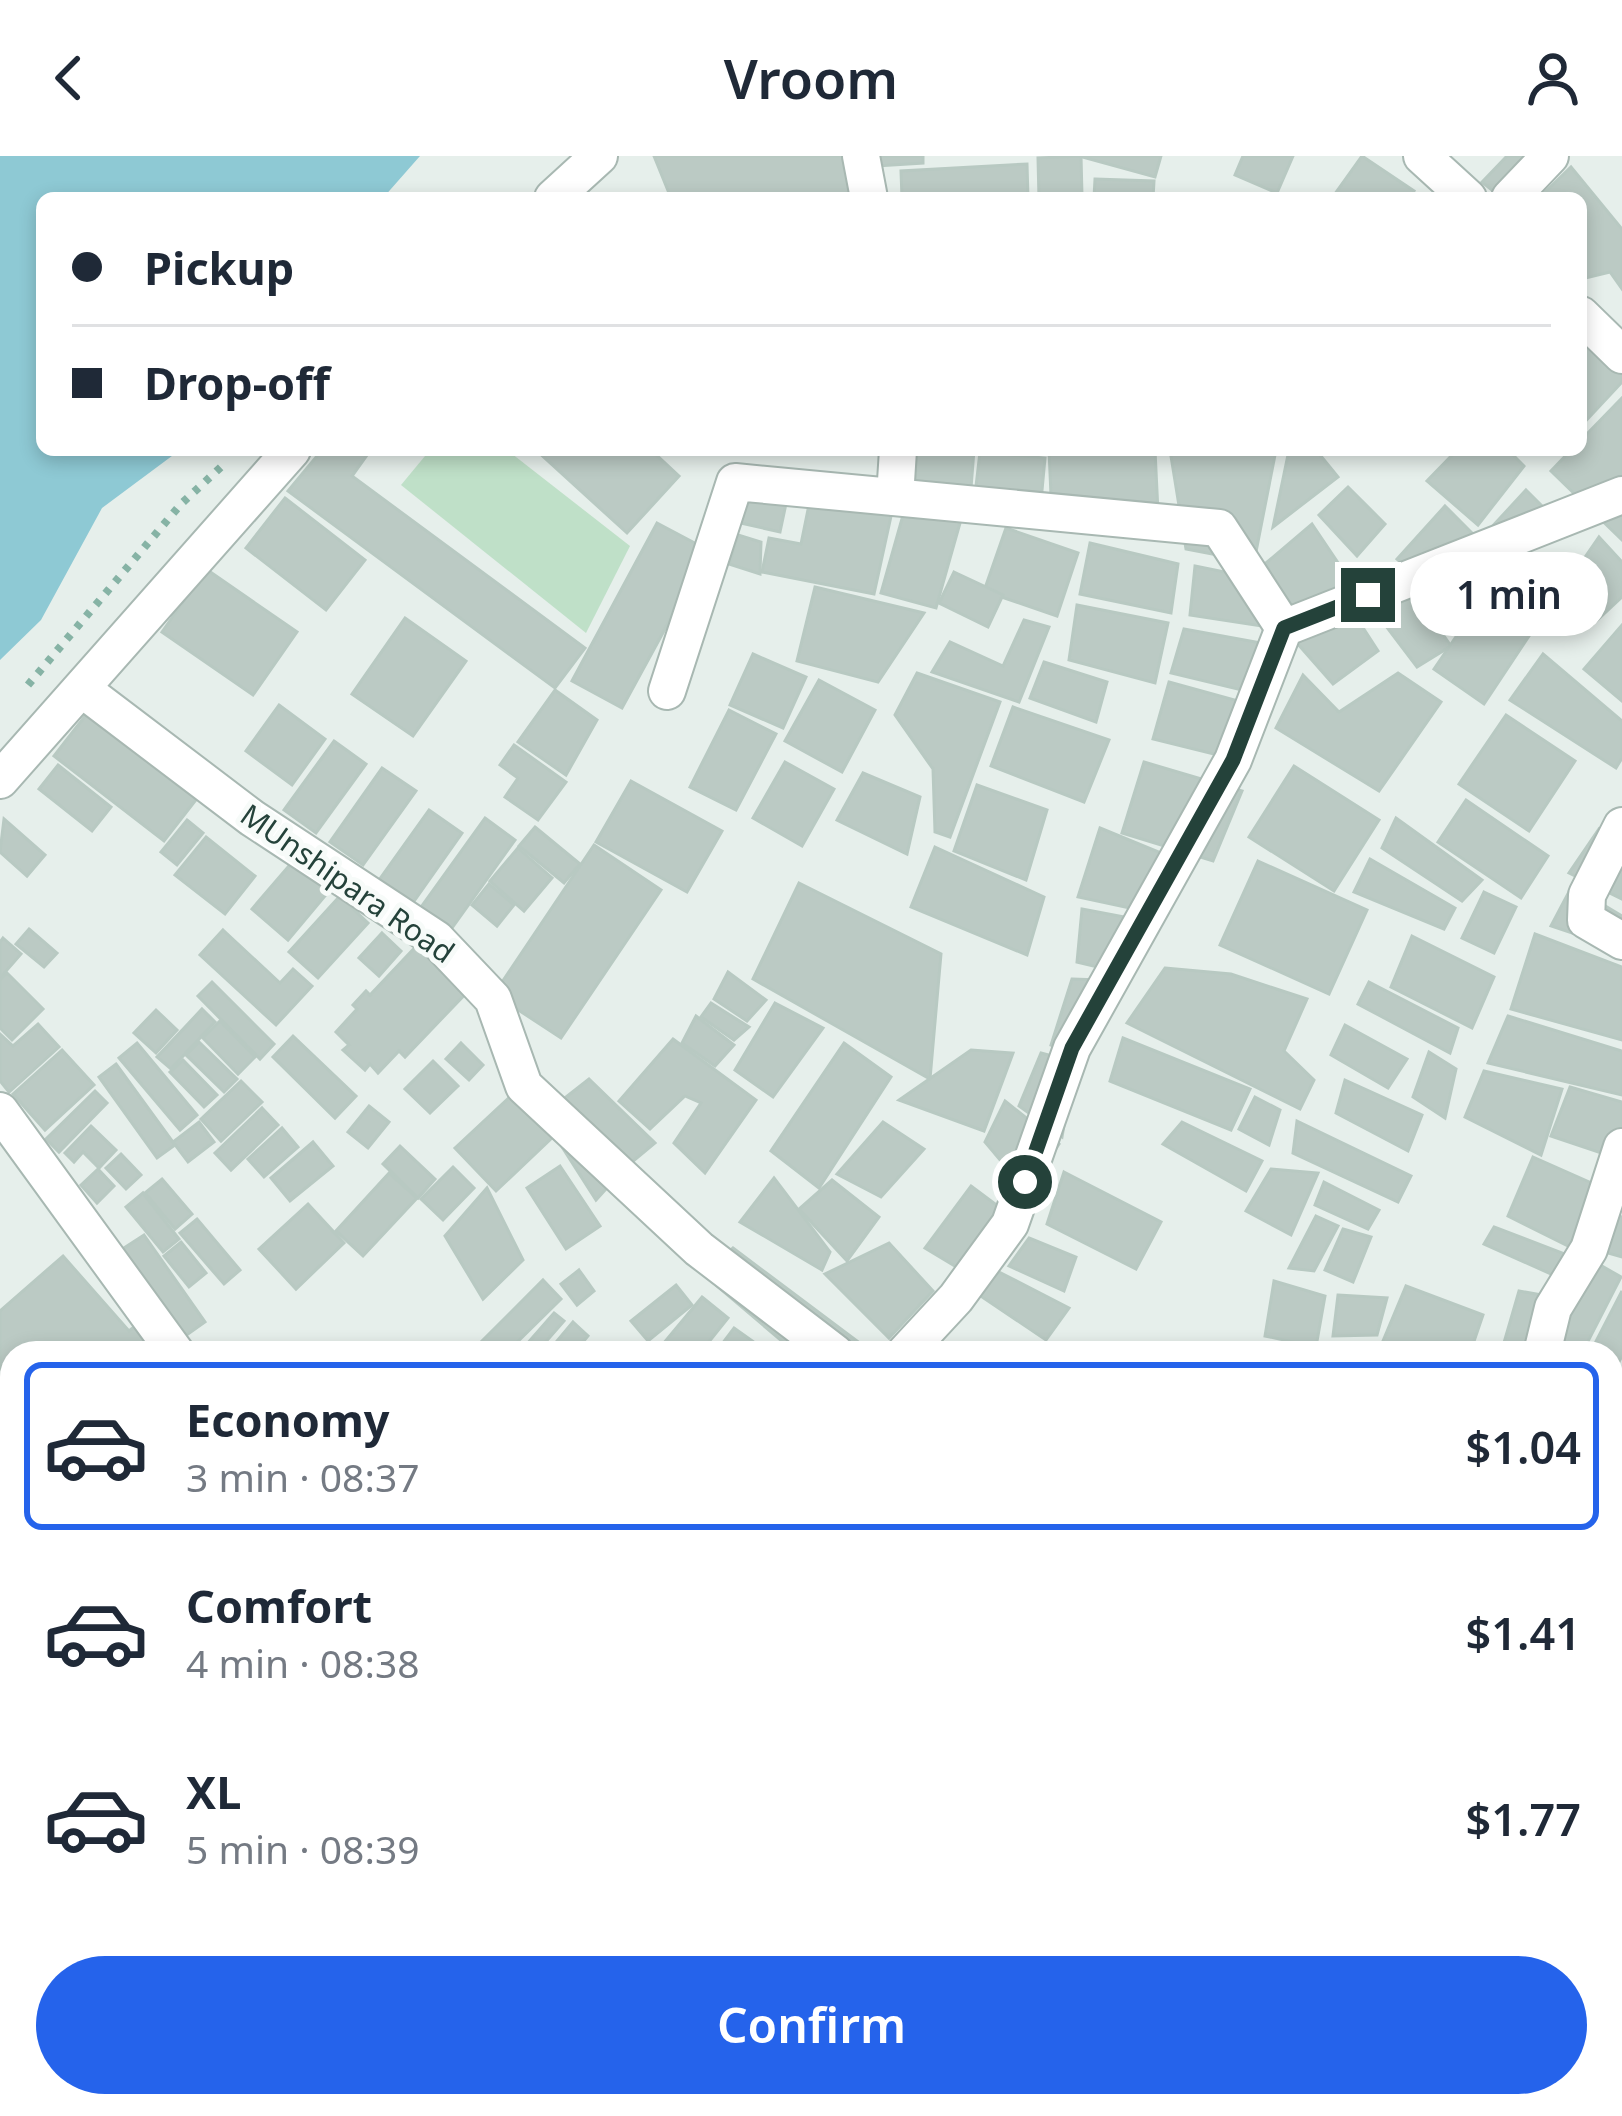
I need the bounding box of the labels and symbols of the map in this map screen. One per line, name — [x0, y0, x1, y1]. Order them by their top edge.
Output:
callout: 1 min — [1410, 553, 1608, 637]
route end — [1341, 568, 1395, 622]
street label: MUnshipara Road — [233, 794, 463, 972]
route start — [998, 1155, 1052, 1209]

